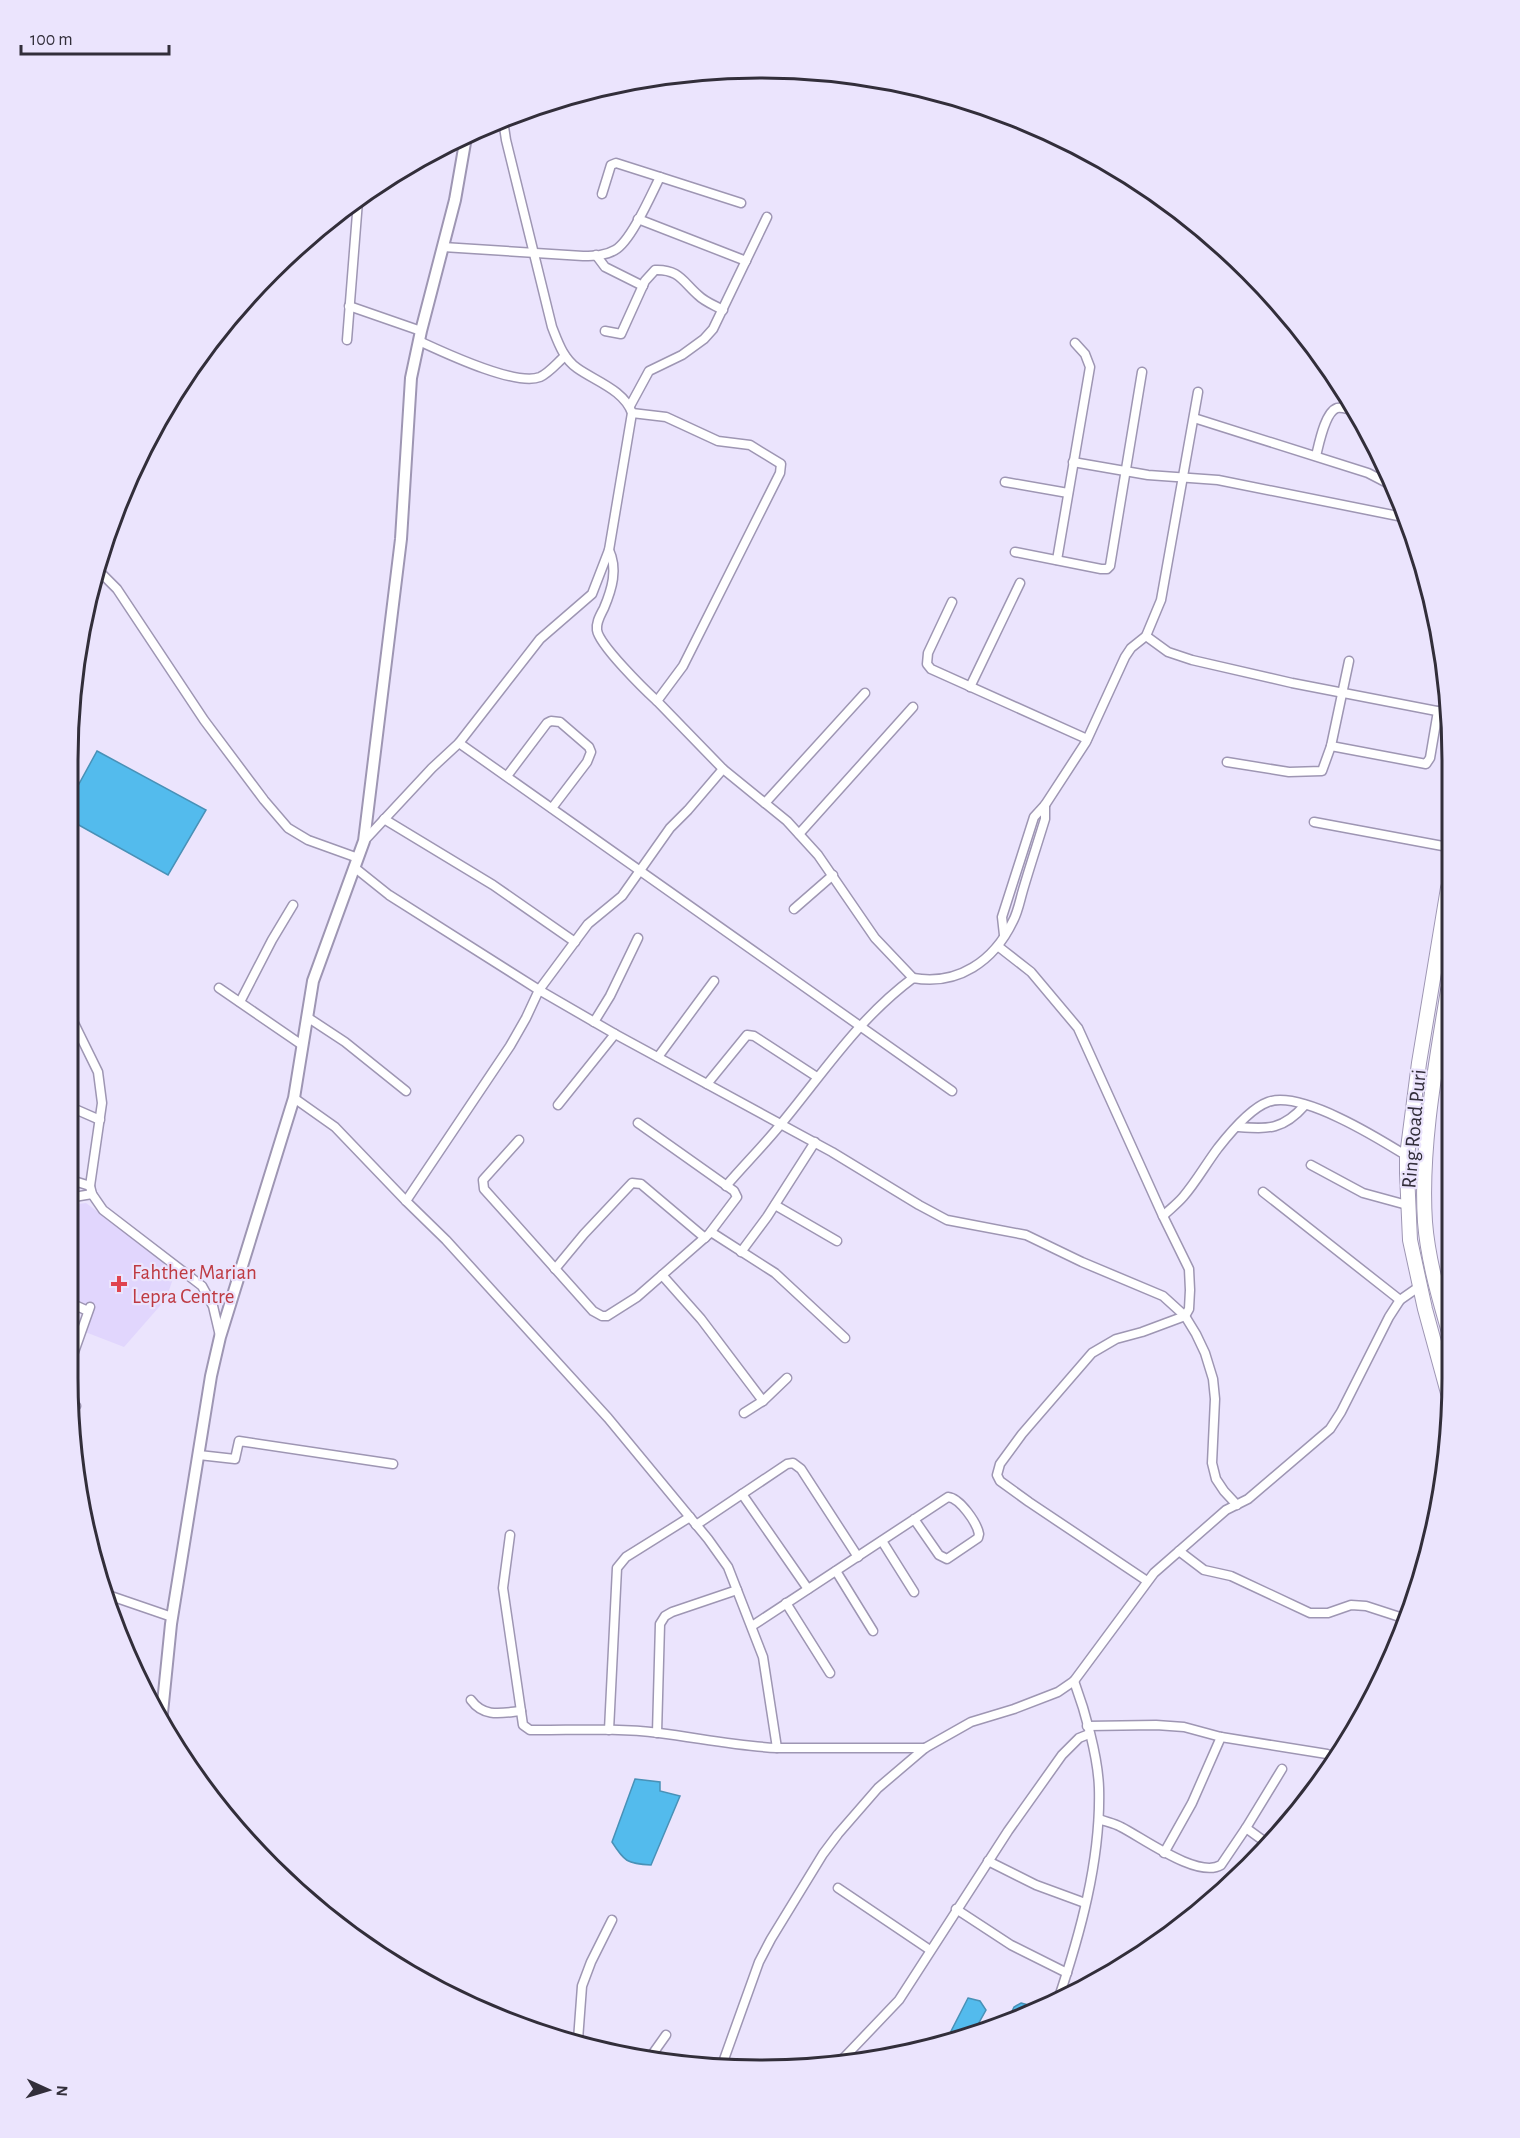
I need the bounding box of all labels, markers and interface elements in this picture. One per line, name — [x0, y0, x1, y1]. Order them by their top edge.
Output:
scale bar — [21, 18, 170, 56]
text: 100 m — [30, 31, 73, 49]
street label: Ring Road Puri — [1398, 1069, 1430, 1189]
place label: Fahther Marian Lepra Centre — [132, 1262, 257, 1307]
marker: Fahther Marian Lepra Centre — [110, 1275, 128, 1293]
north arrow — [18, 2060, 78, 2120]
text: N — [54, 2085, 70, 2097]

